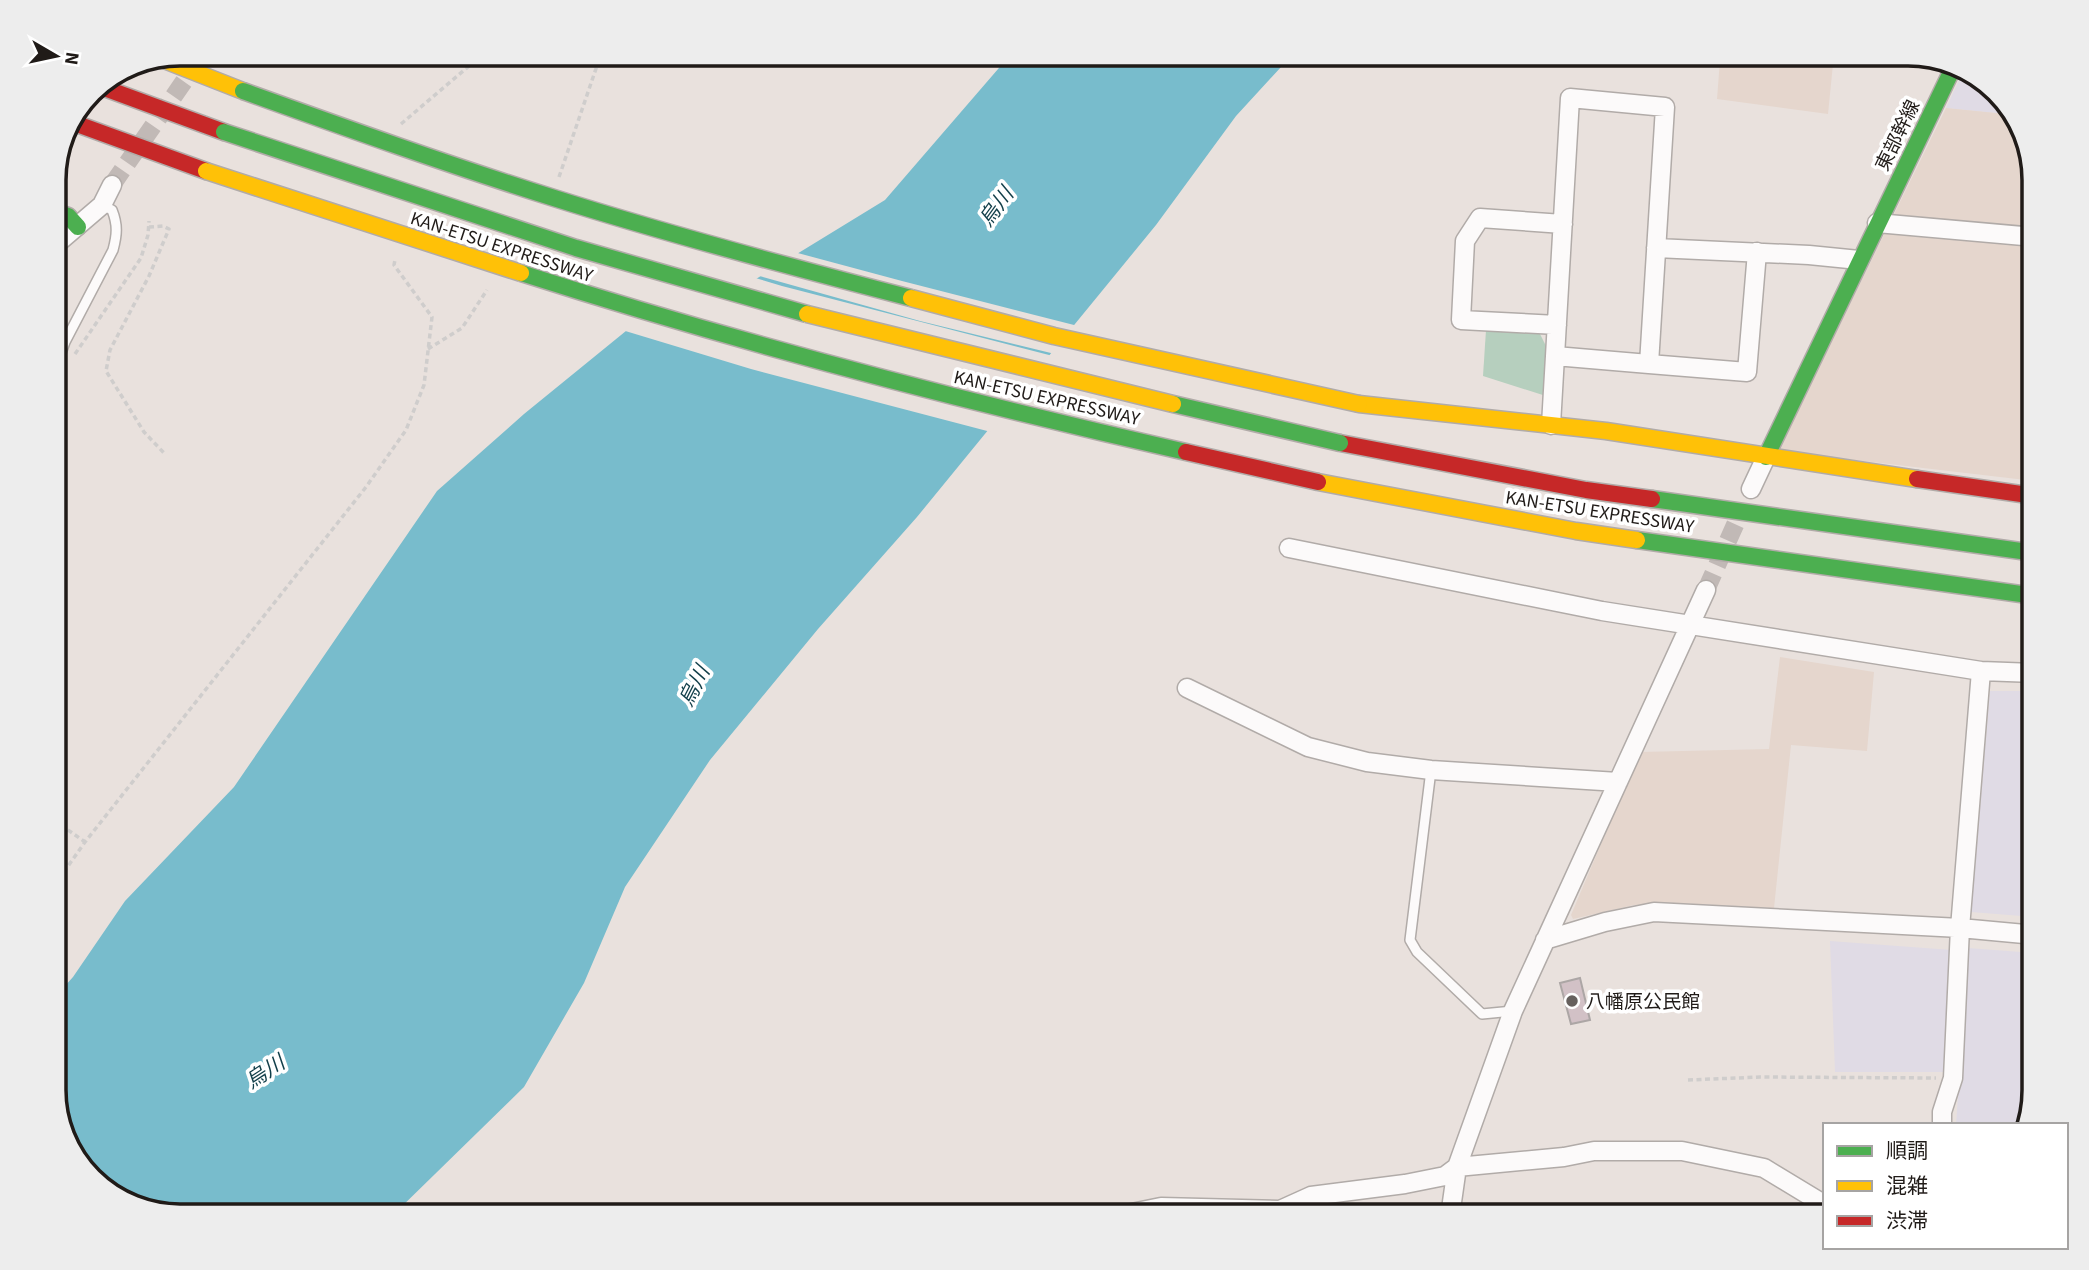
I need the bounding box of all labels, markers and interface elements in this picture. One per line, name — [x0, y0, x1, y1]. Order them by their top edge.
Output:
north arrow — [21, 21, 91, 91]
text: N — [57, 50, 86, 67]
street label: 東部幹線 — [1870, 96, 1927, 176]
water label: 烏川 — [972, 180, 1022, 233]
street label: KAN-ETSU EXPRESSWAY — [407, 205, 597, 290]
street label: KAN-ETSU EXPRESSWAY — [951, 364, 1143, 433]
street label: KAN-ETSU EXPRESSWAY — [1504, 484, 1697, 541]
water label: 烏川 — [671, 659, 718, 712]
place label: 八幡原公民館 — [1586, 989, 1700, 1016]
marker: 八幡原公民館 — [1564, 993, 1580, 1009]
water label: 烏川 — [239, 1047, 292, 1096]
legend — [1823, 1123, 2068, 1249]
text: 順調 — [1886, 1136, 1928, 1166]
text: 混雑 — [1886, 1171, 1928, 1201]
text: 渋滞 — [1886, 1206, 1928, 1236]

